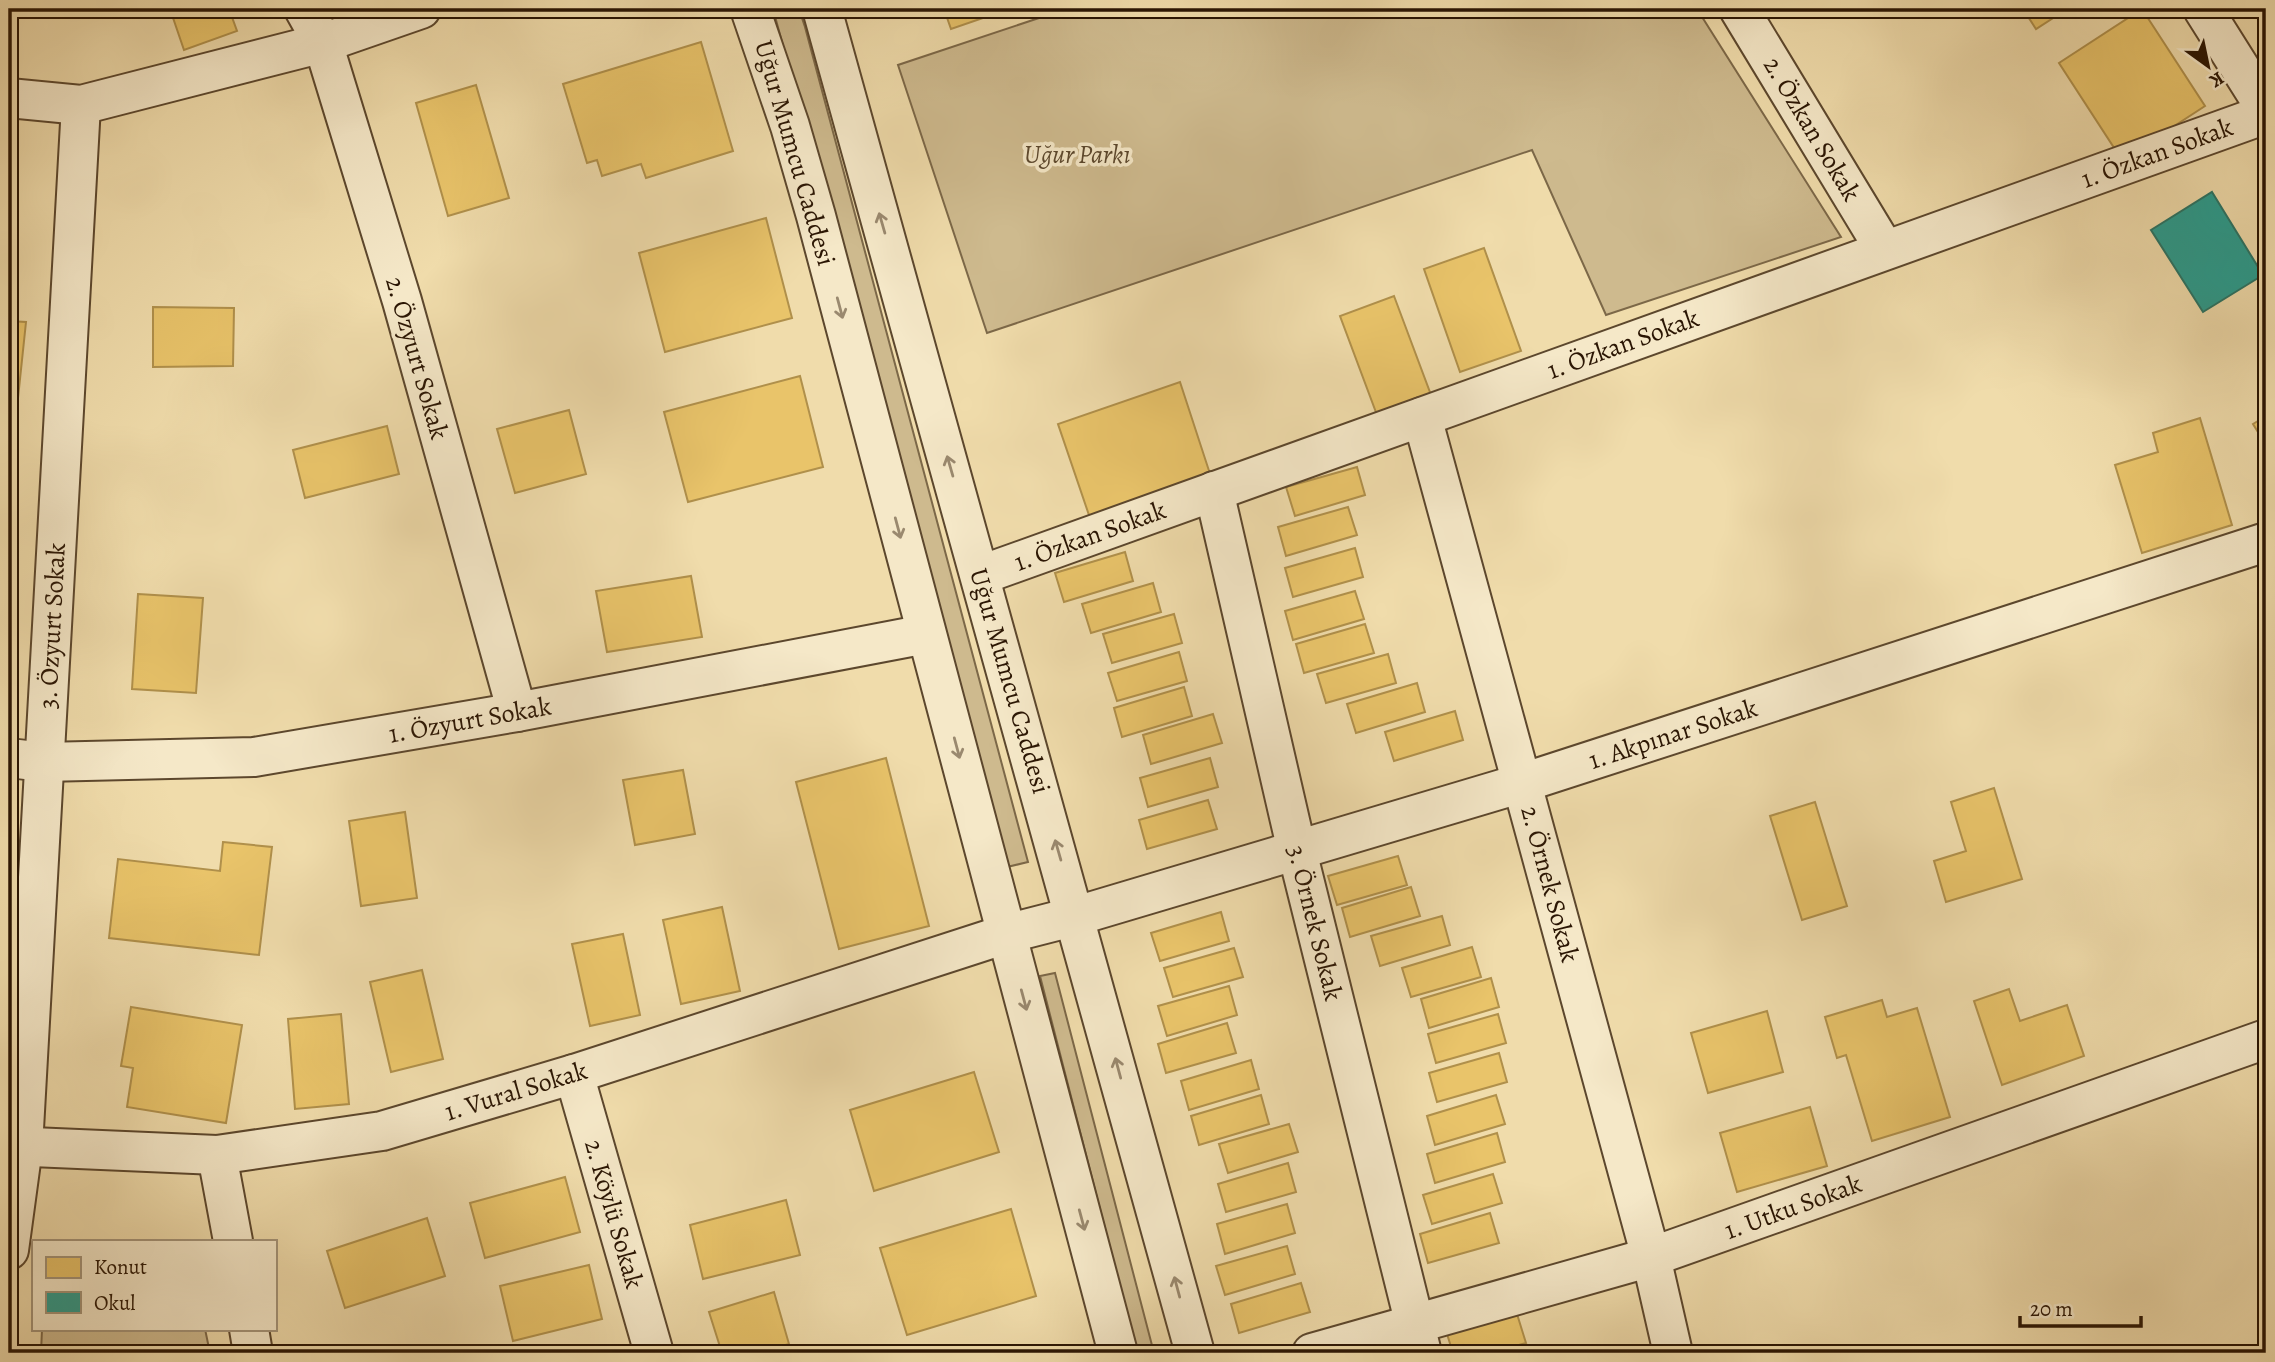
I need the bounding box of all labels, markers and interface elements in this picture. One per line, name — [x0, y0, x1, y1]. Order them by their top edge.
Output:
north arrow — [2174, 32, 2244, 102]
street label: Uğur Mumcu Caddesi — [746, 36, 844, 270]
street label: 2. Özkan Sokak — [1755, 50, 1869, 208]
text: K — [2204, 65, 2229, 94]
street label: 1. Özkan Sokak — [2076, 109, 2238, 197]
park label: Uğur Parkı — [1024, 137, 1130, 172]
one-way arrow — [875, 213, 888, 235]
street label: 2. Özyurt Sokak — [377, 272, 457, 444]
one-way arrow — [835, 297, 848, 319]
street label: 1. Özkan Sokak — [1542, 300, 1704, 388]
one-way arrow — [943, 455, 956, 478]
street label: 1. Özkan Sokak — [1009, 492, 1171, 580]
one-way arrow — [893, 517, 906, 539]
street label: 3. Özyurt Sokak — [30, 542, 74, 710]
street label: Uğur Mumcu Caddesi — [961, 564, 1059, 798]
street label: 1. Özyurt Sokak — [386, 688, 554, 752]
street label: 1. Akpınar Sokak — [1584, 690, 1762, 778]
one-way arrow — [951, 736, 964, 759]
street label: 2. Örnek Sokak — [1512, 802, 1588, 966]
one-way arrow — [1050, 839, 1063, 861]
street label: 3. Örnek Sokak — [1279, 842, 1351, 1004]
one-way arrow — [1018, 988, 1031, 1011]
street label: 1. Vural Sokak — [440, 1053, 592, 1129]
one-way arrow — [1110, 1057, 1123, 1079]
street label: 2. Köylü Sokak — [576, 1135, 652, 1293]
street label: 1. Utku Sokak — [1720, 1166, 1866, 1248]
one-way arrow — [1077, 1209, 1090, 1231]
legend — [32, 1240, 276, 1330]
text: Konut — [94, 1253, 147, 1281]
one-way arrow — [1170, 1277, 1183, 1299]
scale bar — [2020, 1285, 2140, 1329]
text: Okul — [94, 1289, 135, 1317]
text: 20 m — [2030, 1295, 2073, 1323]

